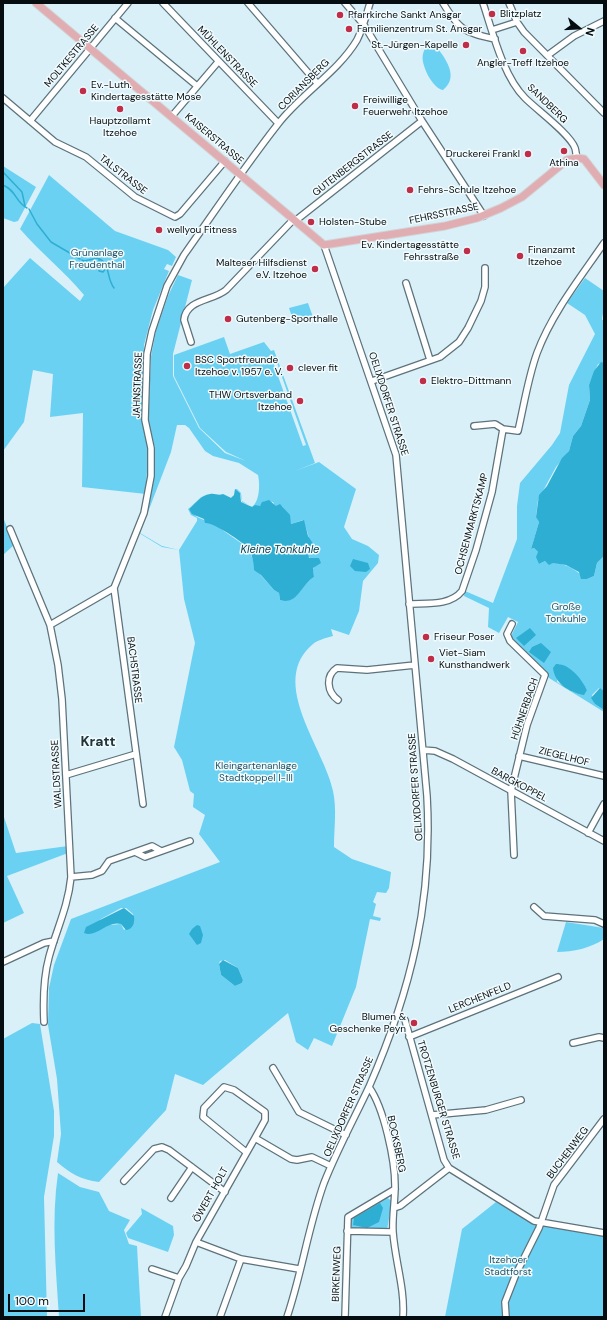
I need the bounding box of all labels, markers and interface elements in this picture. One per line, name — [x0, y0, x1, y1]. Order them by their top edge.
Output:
place label: Blitzplatz — [500, 8, 541, 20]
north arrow — [559, 8, 599, 48]
place label: Pfarrkirche Sankt Ansgar — [348, 9, 461, 21]
marker: Blitzplatz — [487, 9, 497, 19]
marker: Pfarrkirche Sankt Ansgar — [335, 10, 345, 20]
street label: MOLTKESTRASSE — [42, 22, 102, 90]
place label: Familienzentrum St. Ansgar — [357, 23, 482, 35]
street label: MÜHLENSTRASSE — [195, 24, 259, 90]
marker: Familienzentrum St. Ansgar — [344, 24, 354, 34]
text: N — [583, 26, 598, 38]
place label: St.-Jürgen-Kapelle — [371, 39, 458, 51]
marker: St.-Jürgen-Kapelle — [461, 40, 471, 50]
marker: Angler-Treff Itzehoe — [518, 46, 528, 56]
street label: CORIANSBERG — [276, 57, 332, 113]
place label: Angler-Treff Itzehoe — [477, 57, 569, 69]
place label: Ev.-Luth. Kindertagesstätte Mose — [91, 79, 201, 102]
street label: SANDBERG — [524, 82, 570, 126]
marker: Ev.-Luth. Kindertagesstätte Mose — [78, 86, 88, 96]
place label: Freiwillige Feuerwehr Itzehoe — [363, 94, 448, 118]
marker: Freiwillige Feuerwehr Itzehoe — [350, 101, 360, 111]
marker: Hauptzollamt Itzehoe — [115, 104, 125, 114]
street label: KAISERSTRASSE — [182, 111, 246, 167]
place label: Hauptzollamt Itzehoe — [89, 115, 151, 138]
street label: GUTENBERGSTRASSE — [310, 129, 396, 199]
marker: Athina — [559, 146, 569, 156]
place label: Druckerei Frankl — [446, 148, 520, 160]
marker: Druckerei Frankl — [523, 149, 533, 159]
street label: TALSTRASSE — [97, 153, 149, 197]
place label: Athina — [549, 157, 579, 169]
place label: Fehrs-Schule Itzehoe — [418, 184, 516, 196]
marker: Fehrs-Schule Itzehoe — [405, 185, 415, 195]
street label: FEHRSSTRASSE — [408, 201, 480, 227]
place label: Holsten-Stube — [319, 216, 387, 228]
marker: Holsten-Stube — [306, 217, 316, 227]
place label: wellyou Fitness — [167, 224, 237, 236]
marker: wellyou Fitness — [154, 225, 164, 235]
place label: Ev. Kindertagesstätte Fehrsstraße — [361, 239, 459, 262]
place label: Finanzamt Itzehoe — [528, 244, 576, 268]
marker: Ev. Kindertagesstätte Fehrsstraße — [462, 246, 472, 256]
park label: Grünanlage Freudenthal — [69, 247, 125, 270]
marker: Finanzamt Itzehoe — [515, 251, 525, 261]
place label: Malteser Hilfsdienst e.V. Itzehoe — [216, 257, 307, 280]
marker: Malteser Hilfsdienst e.V. Itzehoe — [310, 264, 320, 274]
place label: Gutenberg-Sporthalle — [236, 313, 338, 325]
marker: Gutenberg-Sporthalle — [223, 314, 233, 324]
street label: OELIXDORFER STRASSE — [366, 351, 410, 457]
street label: JAHNSTRASSE — [131, 352, 145, 418]
place label: BSC Sportfreunde Itzehoe v. 1957 e. V. — [195, 354, 283, 378]
marker: BSC Sportfreunde Itzehoe v. 1957 e. V. — [182, 361, 192, 371]
place label: clever fit — [298, 362, 338, 374]
marker: clever fit — [285, 363, 295, 373]
place label: Elektro-Dittmann — [431, 375, 511, 387]
marker: Elektro-Dittmann — [418, 376, 428, 386]
place label: THW Ortsverband Itzehoe — [209, 389, 292, 412]
marker: THW Ortsverband Itzehoe — [295, 396, 305, 406]
street label: OCHSENMARKTSKAMP — [453, 472, 491, 576]
water label: Kleine Tonkuhle — [241, 543, 319, 557]
park label: Große Tonkuhle — [546, 601, 586, 624]
place label: Friseur Poser — [434, 631, 494, 643]
marker: Friseur Poser — [421, 632, 431, 642]
street label: BACHSTRASSE — [124, 636, 144, 704]
place label: Viet-Siam Kunsthandwerk — [439, 647, 510, 670]
marker: Viet-Siam Kunsthandwerk — [426, 654, 436, 664]
street label: HÜHNERBACH — [509, 676, 541, 742]
street label: OELIXDORFER STRASSE — [406, 733, 426, 841]
district label: Kratt — [80, 734, 116, 750]
street label: WALDSTRASSE — [49, 739, 65, 809]
street label: ZIEGELHOF — [537, 745, 591, 769]
park label: Kleingartenanlage Stadtkoppel I-III — [215, 760, 297, 784]
street label: BARGKOPPEL — [489, 765, 549, 805]
street label: LERCHENFELD — [447, 980, 513, 1016]
place label: Blumen & Geschenke Peyn — [330, 1011, 406, 1034]
marker: Blumen & Geschenke Peyn — [409, 1018, 419, 1028]
street label: TROTZENBURGER STRASSE — [414, 1039, 462, 1161]
street label: OELIXDORFER STRASSE — [322, 1055, 376, 1159]
street label: BOCKSBERG — [384, 1114, 408, 1174]
street label: BUCHENWEG — [545, 1125, 591, 1181]
street label: ÖWERT HOLT — [191, 1165, 231, 1225]
street label: BIRKENWEG — [330, 1246, 344, 1302]
park label: Itzehoer Stadtforst — [485, 1254, 531, 1278]
scale bar — [10, 1286, 87, 1312]
text: 100 m — [15, 1293, 49, 1309]

